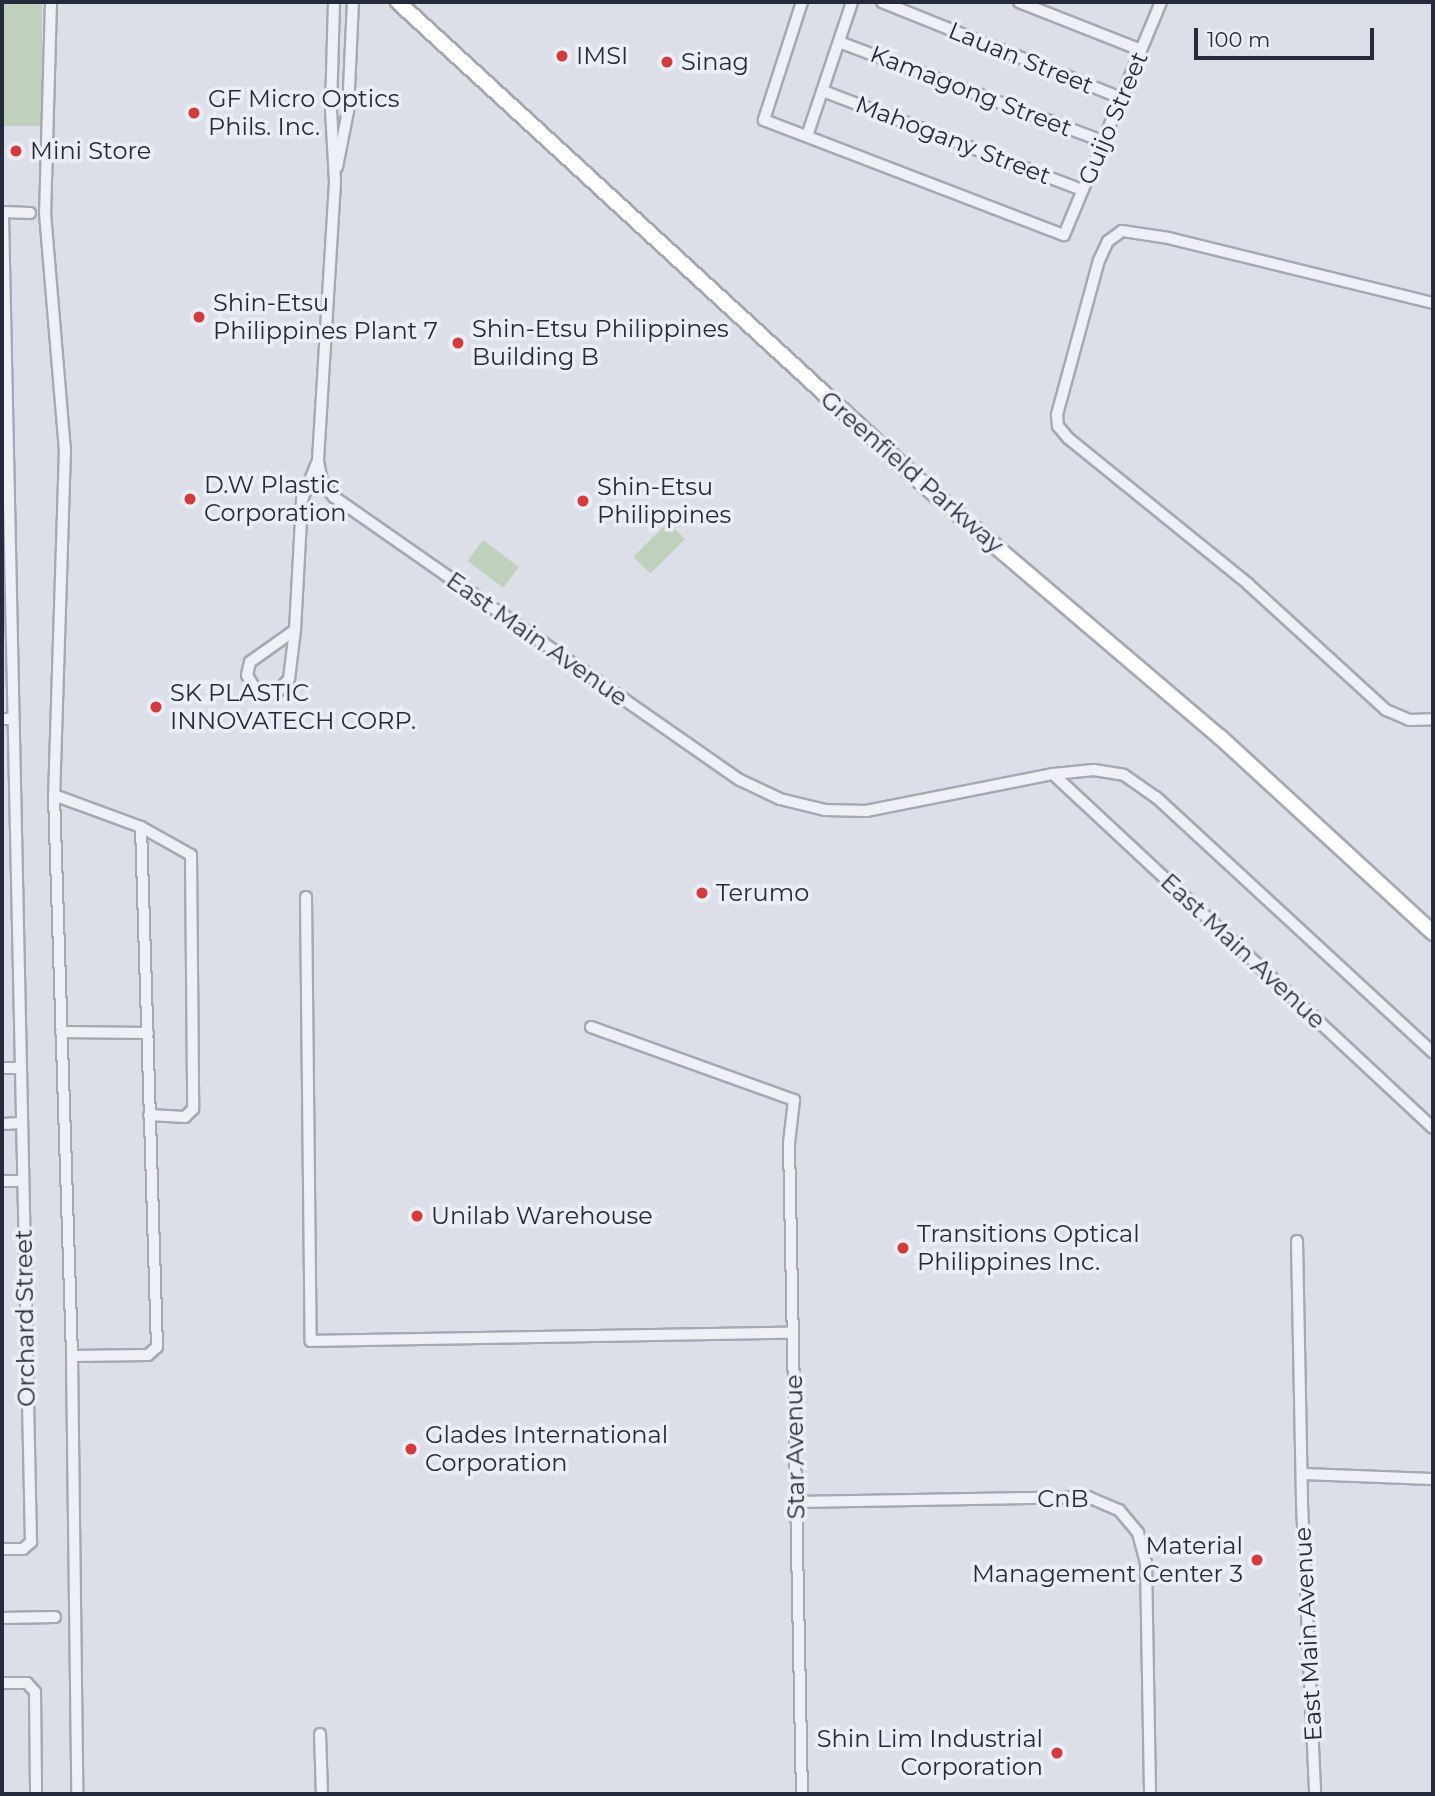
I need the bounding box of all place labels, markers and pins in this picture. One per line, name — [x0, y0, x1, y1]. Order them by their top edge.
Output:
place label: IMSI — [576, 42, 628, 70]
marker: IMSI — [554, 48, 570, 64]
place label: Sinag — [681, 48, 749, 76]
marker: Sinag — [659, 54, 675, 70]
place label: GF Micro Optics Phils. Inc. — [208, 85, 399, 141]
marker: GF Micro Optics Phils. Inc. — [186, 105, 202, 121]
place label: Mini Store — [30, 137, 151, 165]
marker: Mini Store — [8, 143, 24, 159]
place label: Shin-Etsu Philippines Plant 7 — [213, 289, 438, 345]
marker: Shin-Etsu Philippines Plant 7 — [191, 309, 207, 325]
place label: Shin-Etsu Philippines Building B — [472, 315, 729, 371]
marker: Shin-Etsu Philippines Building B — [450, 335, 466, 351]
place label: D.W Plastic Corporation — [204, 471, 347, 527]
place label: Shin-Etsu Philippines — [597, 473, 731, 529]
marker: D.W Plastic Corporation — [182, 491, 198, 507]
marker: Shin-Etsu Philippines — [575, 493, 591, 509]
place label: SK PLASTIC INNOVATECH CORP. — [170, 679, 416, 735]
marker: SK PLASTIC INNOVATECH CORP. — [148, 699, 164, 715]
place label: Terumo — [716, 879, 809, 907]
marker: Terumo — [694, 885, 710, 901]
place label: Unilab Warehouse — [431, 1202, 653, 1230]
marker: Unilab Warehouse — [409, 1208, 425, 1224]
place label: Transitions Optical Philippines Inc. — [917, 1220, 1140, 1276]
marker: Transitions Optical Philippines Inc. — [895, 1240, 911, 1256]
place label: Glades International Corporation — [425, 1421, 668, 1477]
marker: Glades International Corporation — [403, 1441, 419, 1457]
place label: Material Management Center 3 — [972, 1532, 1243, 1588]
marker: Material Management Center 3 — [1249, 1552, 1265, 1568]
place label: Shin Lim Industrial Corporation — [817, 1725, 1043, 1781]
marker: Shin Lim Industrial Corporation — [1049, 1745, 1065, 1761]

